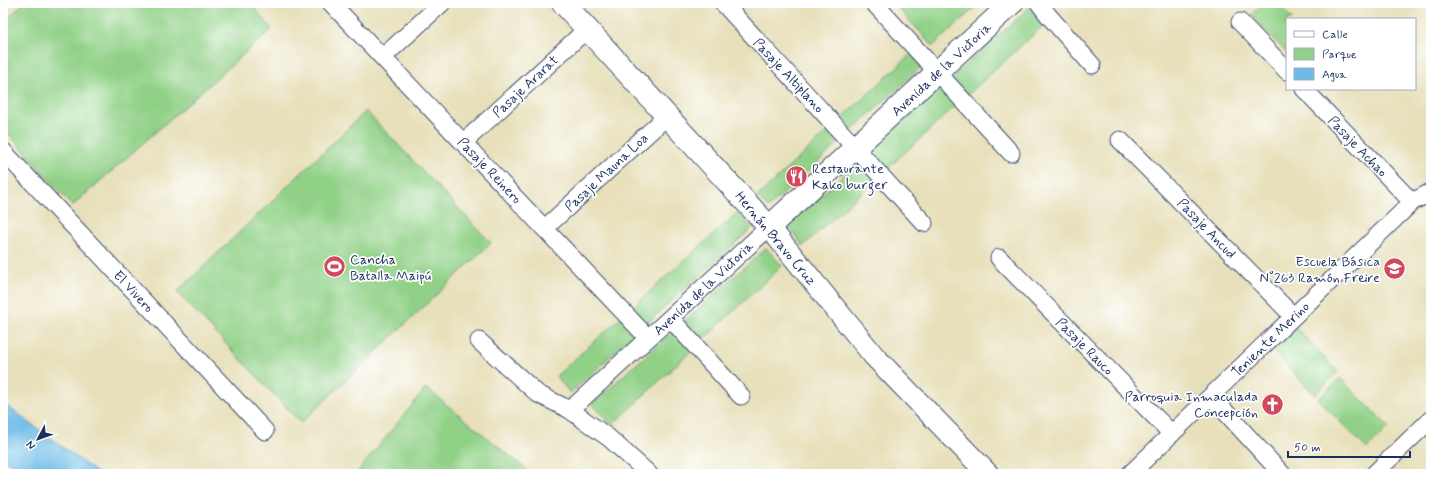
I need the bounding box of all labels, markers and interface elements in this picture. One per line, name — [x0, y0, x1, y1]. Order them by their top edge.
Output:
street label: Avenida de la Victoria — [888, 18, 996, 121]
legend — [1286, 18, 1416, 90]
text: Calle — [1322, 27, 1348, 43]
street label: Pasaje Altiplano — [749, 34, 828, 117]
text: Parque — [1322, 47, 1357, 63]
street label: Pasaje Ararat — [489, 51, 563, 122]
text: Agua — [1322, 67, 1347, 83]
street label: Pasaje Achao — [1324, 112, 1391, 181]
street label: Pasaje Mauna Loa — [561, 129, 652, 216]
street label: Pasaje Reinero — [453, 134, 525, 208]
place label: Restaurante Kako burger — [812, 160, 888, 196]
restaurant icon: Restaurante Kako burger — [784, 163, 810, 189]
street label: Hernán Bravo Cruz — [731, 188, 820, 289]
street label: Pasaje Ancud — [1173, 195, 1240, 263]
street label: Avenida de la Victoria — [650, 237, 758, 340]
place label: Cancha Batalla Maipú — [350, 251, 431, 285]
place label: Escuela Básica N°263 Ramón Freire — [1259, 253, 1380, 287]
sports icon: Cancha Batalla Maipú — [321, 254, 347, 280]
school or university icon: Escuela Básica N°263 Ramón Freire — [1382, 256, 1408, 282]
street label: El Vivero — [109, 267, 157, 317]
street label: Teniente Merino — [1228, 298, 1313, 381]
street label: Pasaje Rauco — [1052, 314, 1117, 379]
place label: Parroquia Inmaculada Concepción — [1125, 388, 1258, 422]
church icon: Parroquia Inmaculada Concepción — [1260, 391, 1286, 417]
north arrow — [18, 419, 58, 459]
scale bar — [1288, 433, 1410, 459]
text: N — [24, 438, 39, 452]
text: 50 m — [1294, 440, 1321, 456]

